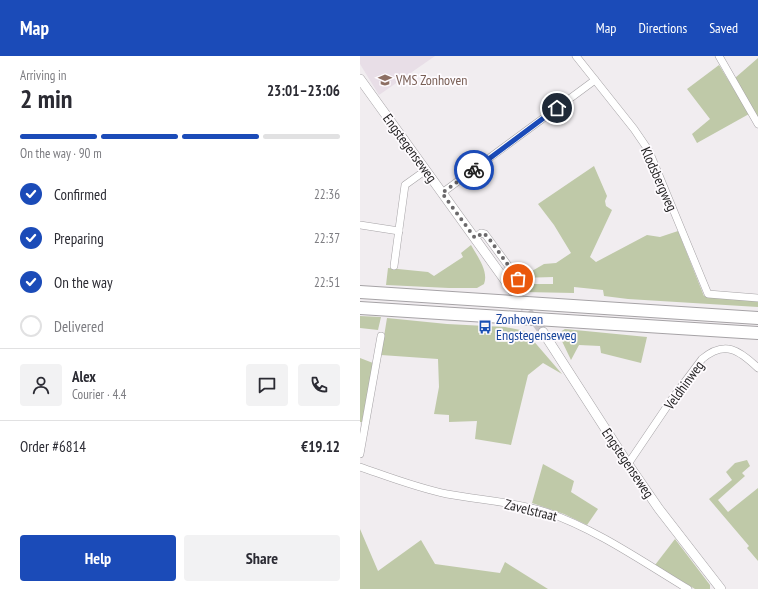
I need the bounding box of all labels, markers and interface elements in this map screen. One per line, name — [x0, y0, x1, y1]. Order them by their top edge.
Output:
text: Map — [20, 16, 49, 40]
text: Map — [596, 19, 616, 37]
text: Directions — [638, 19, 687, 37]
text: Saved — [709, 19, 738, 37]
text: Arriving in — [20, 67, 67, 84]
place label: VMS Zonhoven — [395, 71, 467, 89]
school or university icon: VMS Zonhoven — [377, 72, 393, 88]
text: 23:01–23:06 — [267, 81, 340, 100]
text: 2 min — [20, 82, 73, 115]
pin — [540, 91, 574, 125]
icon: home — [546, 97, 568, 119]
street label: Engstegenseweg — [379, 110, 441, 186]
street label: Klodsbergweg — [637, 144, 681, 214]
text: On the way · 90 m — [20, 145, 102, 162]
courier — [454, 150, 494, 190]
icon: bike — [463, 159, 485, 181]
icon: check — [20, 183, 42, 205]
text: Confirmed — [54, 185, 107, 204]
text: 22:36 — [314, 186, 340, 203]
icon: check — [20, 227, 42, 249]
text: Preparing — [54, 229, 104, 248]
text: 22:37 — [314, 230, 340, 247]
pin — [501, 262, 535, 296]
icon: bag — [507, 268, 529, 290]
icon: check — [20, 271, 42, 293]
text: On the way — [54, 273, 113, 292]
text: 22:51 — [314, 274, 340, 291]
place label: Zonhoven Engstegenseweg — [496, 310, 577, 344]
text: Delivered — [54, 317, 104, 336]
bus stop icon: Zonhoven Engstegenseweg — [477, 319, 493, 335]
street label: Veldhinweg — [660, 357, 708, 414]
button: person — [20, 364, 62, 406]
button: chat — [246, 364, 288, 406]
button: phone — [298, 364, 340, 406]
text: Alex — [72, 367, 96, 386]
text: Courier · 4.4 — [72, 386, 126, 403]
street label: Engstegenseweg — [598, 425, 658, 501]
text: Order #6814 — [20, 437, 86, 456]
text: €19.12 — [301, 437, 340, 456]
street label: Zavelstraat — [503, 495, 559, 525]
button: Help — [20, 535, 176, 581]
button: Share — [184, 535, 340, 581]

